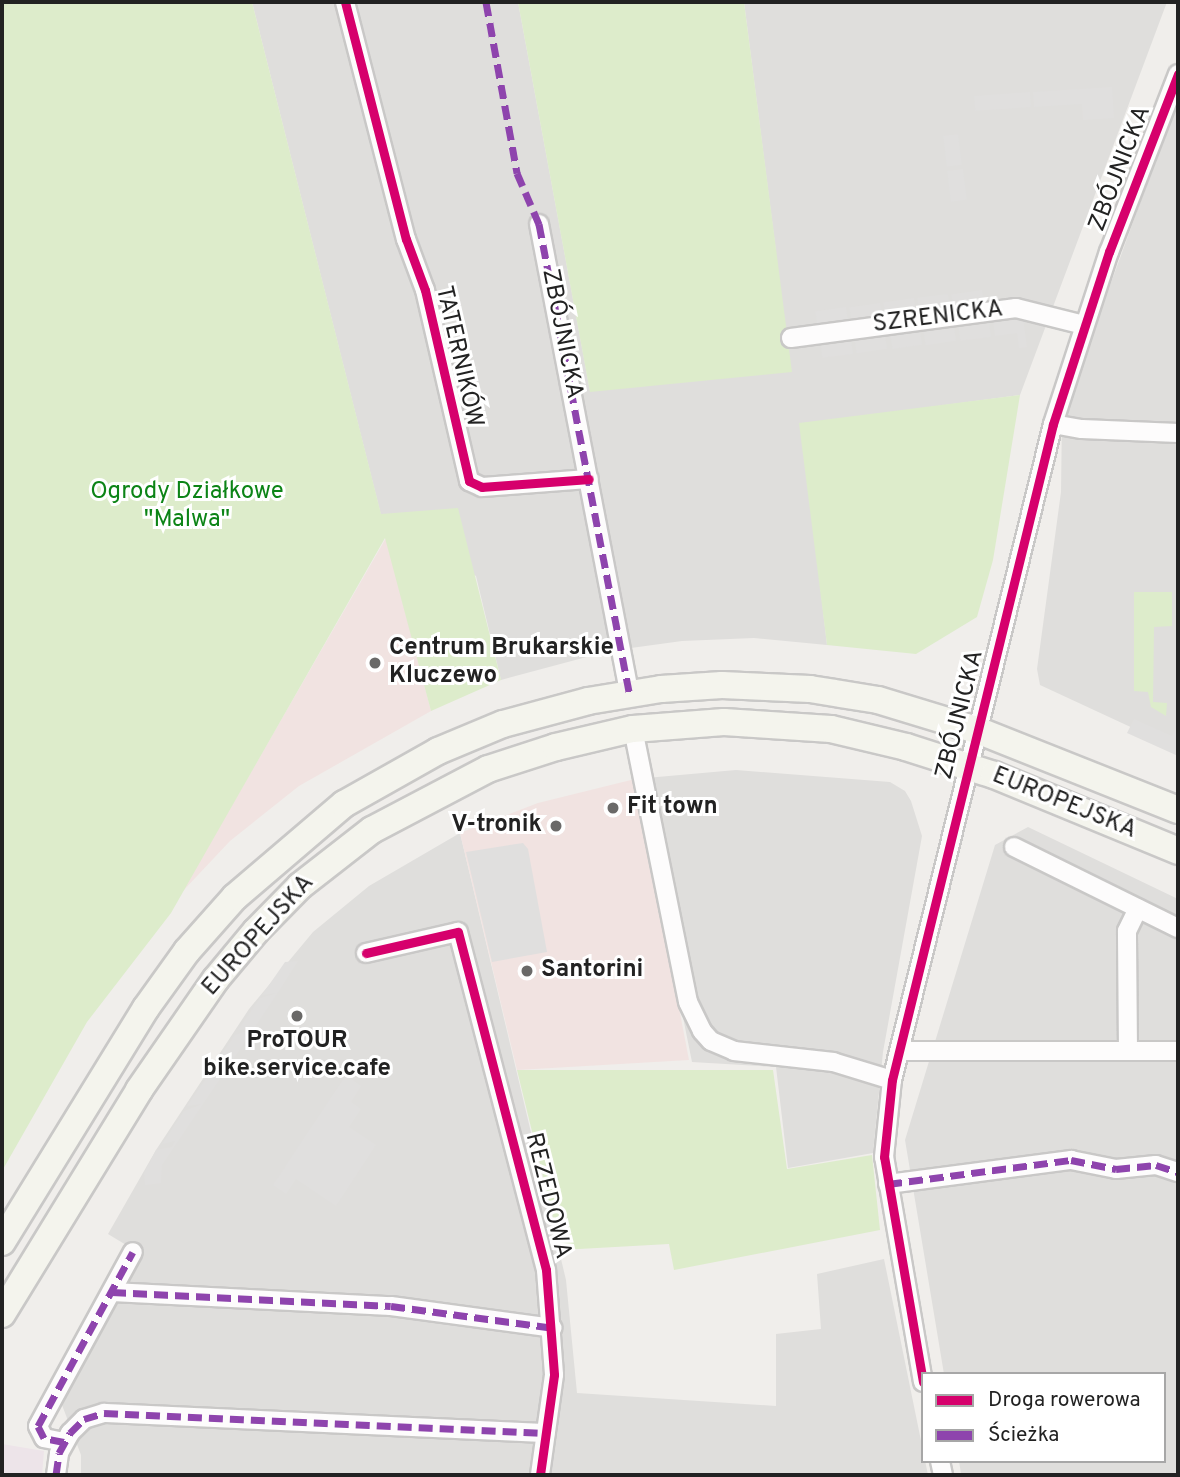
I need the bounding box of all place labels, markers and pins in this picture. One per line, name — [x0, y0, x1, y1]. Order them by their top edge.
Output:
place label: Centrum Brukarskie Kluczewo — [389, 635, 614, 691]
marker: Centrum Brukarskie Kluczewo — [367, 655, 383, 671]
place label: Fit town — [627, 794, 718, 822]
marker: Fit town — [605, 800, 621, 816]
place label: V-tronik — [451, 812, 542, 840]
marker: V-tronik — [548, 818, 564, 834]
place label: Santorini — [541, 957, 643, 985]
marker: Santorini — [519, 963, 535, 979]
marker: ProTOUR bike.service.cafe — [289, 1008, 305, 1024]
place label: ProTOUR bike.service.cafe — [203, 1028, 391, 1084]

